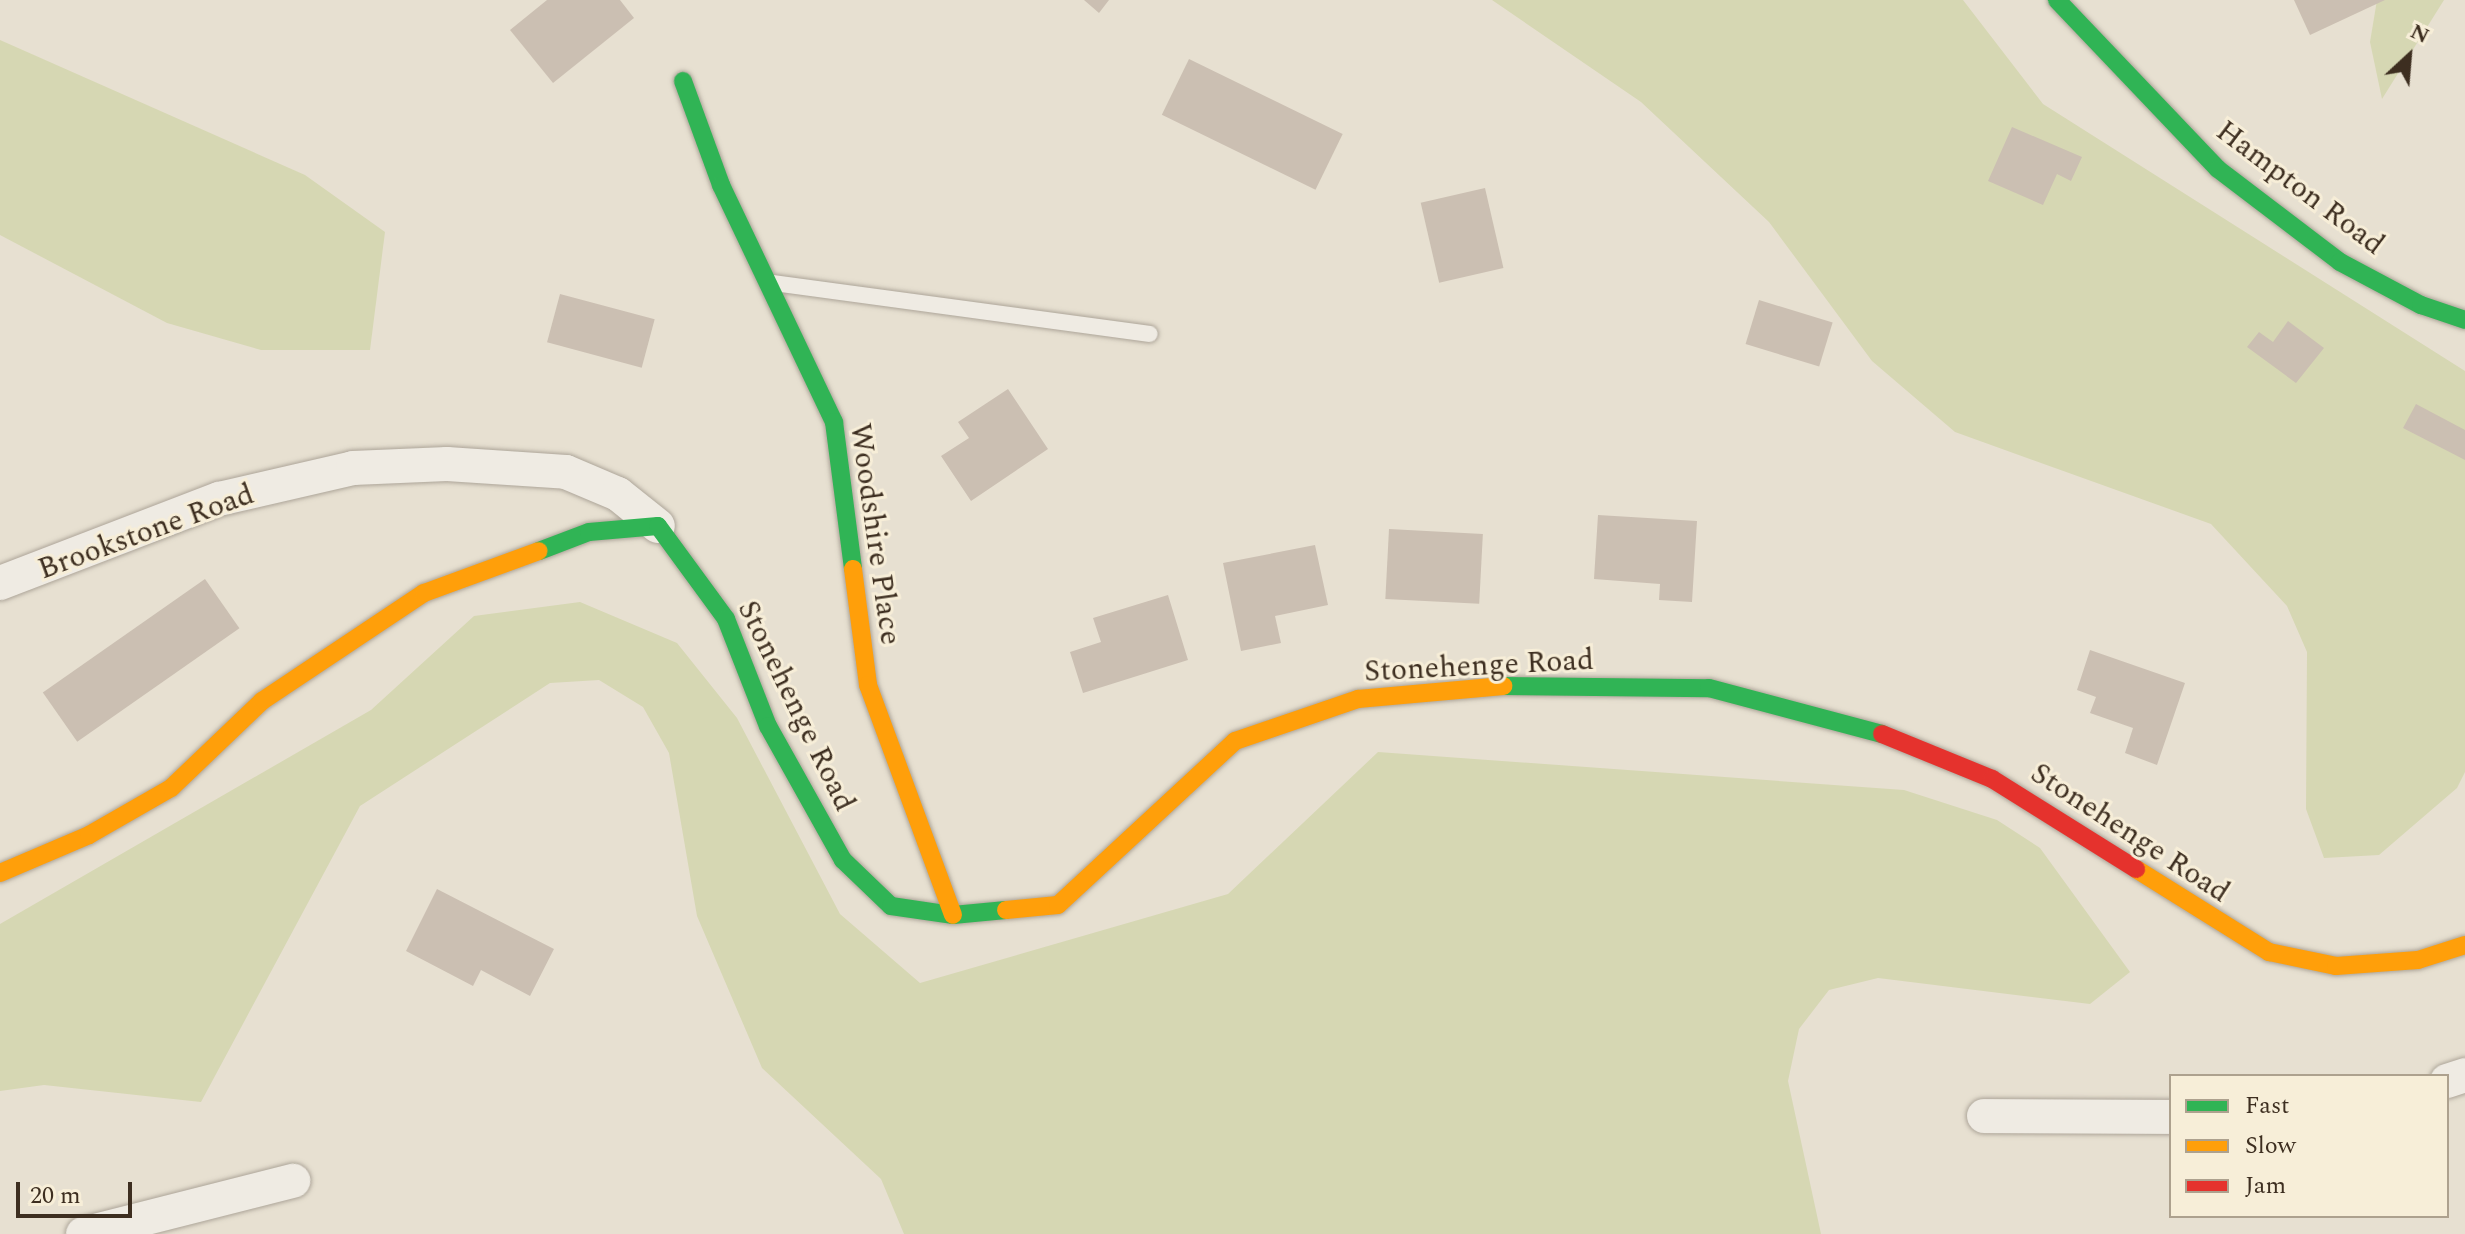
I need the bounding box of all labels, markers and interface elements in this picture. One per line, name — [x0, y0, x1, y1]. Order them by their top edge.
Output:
text: N — [2404, 15, 2435, 53]
north arrow — [2369, 16, 2449, 96]
street label: Hampton Road — [2209, 113, 2391, 263]
street label: Woodshire Place — [842, 421, 908, 647]
street label: Brookstone Road — [33, 476, 259, 588]
street label: Stonehenge Road — [729, 595, 863, 817]
street label: Stonehenge Road — [1363, 642, 1595, 690]
street label: Stonehenge Road — [2024, 755, 2236, 911]
legend — [2169, 1074, 2449, 1218]
text: Fast — [2245, 1088, 2290, 1124]
text: Slow — [2245, 1128, 2296, 1164]
scale bar — [20, 1166, 136, 1216]
text: Jam — [2245, 1168, 2286, 1204]
text: 20 m — [30, 1178, 81, 1214]

